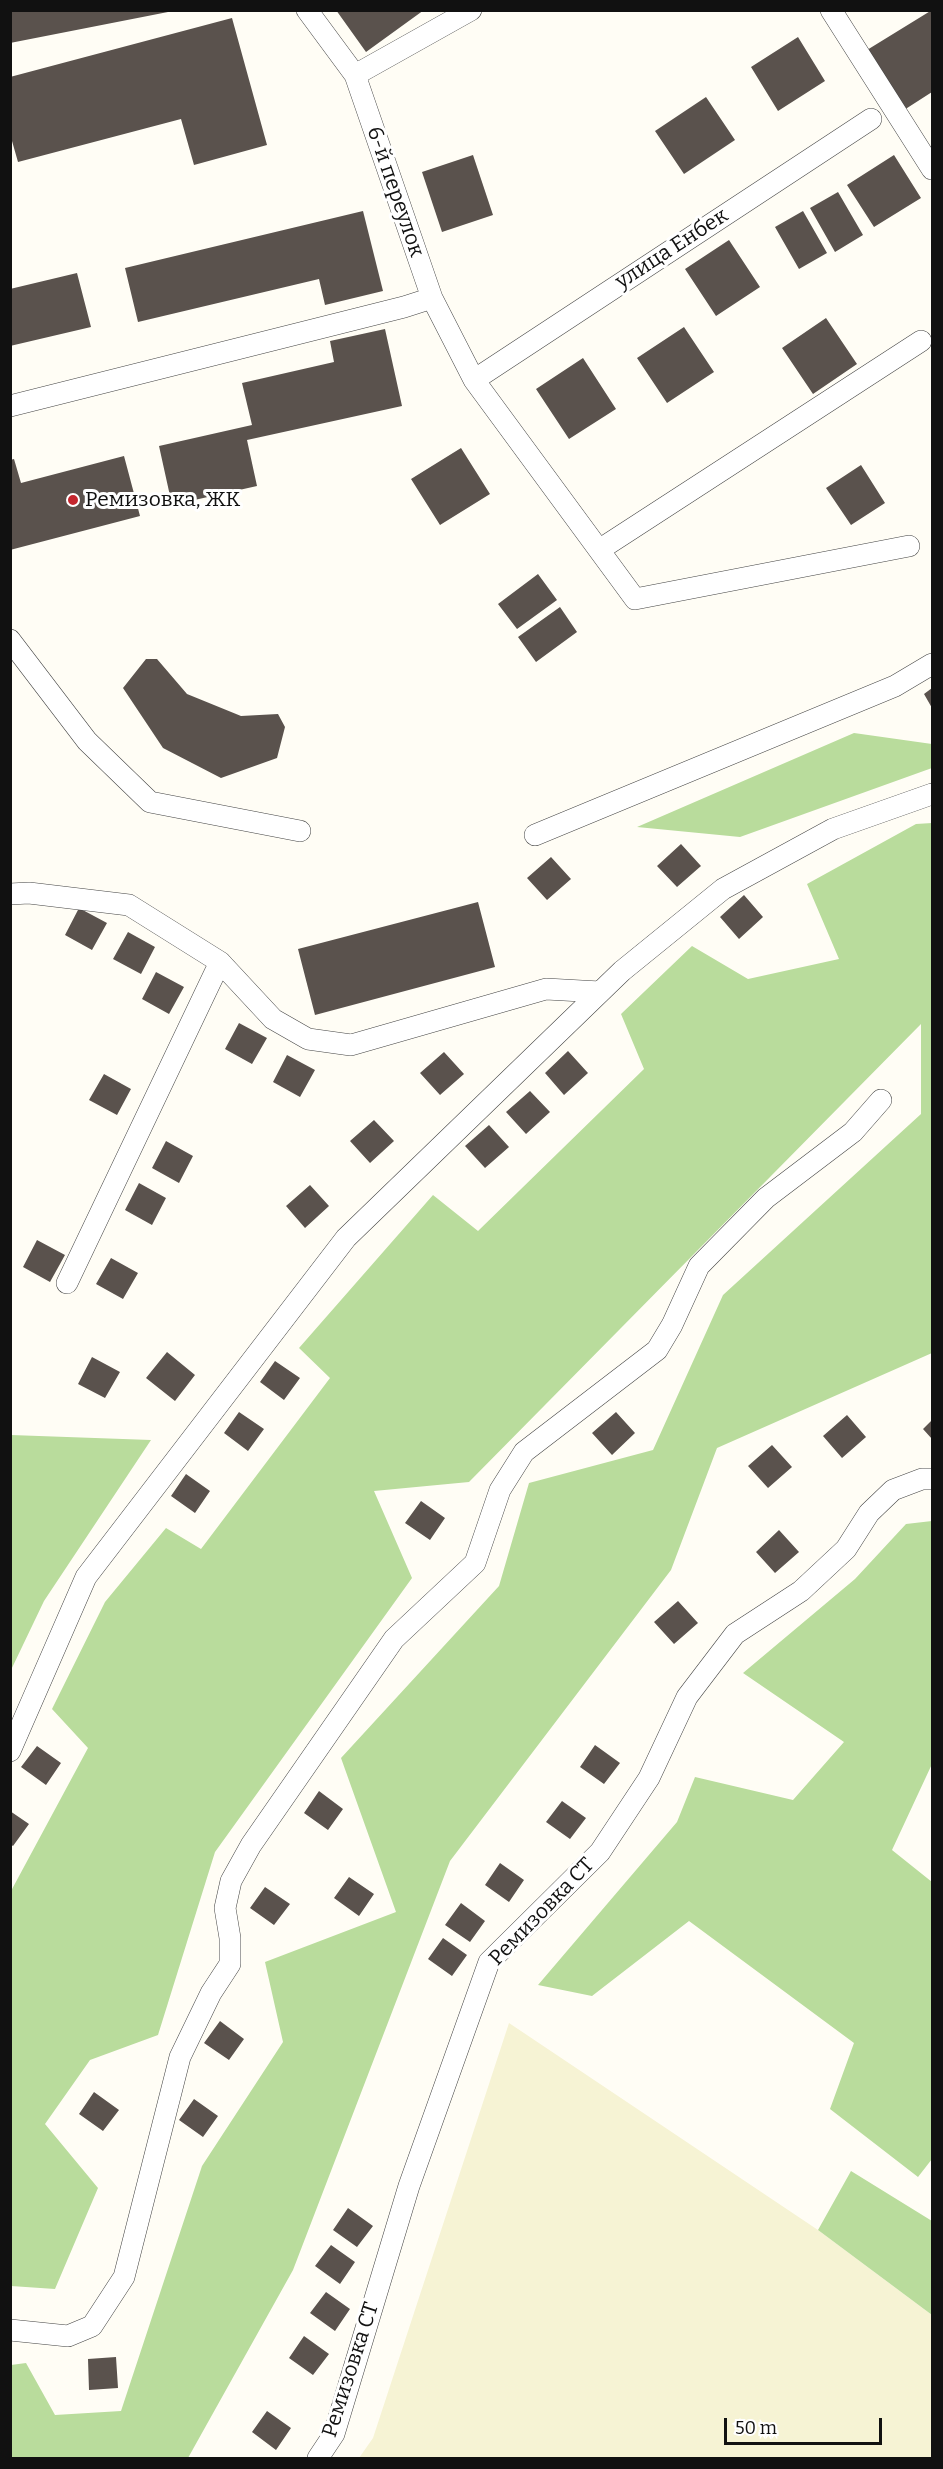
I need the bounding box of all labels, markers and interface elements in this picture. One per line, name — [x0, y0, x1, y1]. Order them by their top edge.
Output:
street label: 6-й переулок — [361, 124, 429, 260]
street label: улица Енбек — [611, 203, 733, 295]
place label: Ремизовка, ЖК — [85, 487, 240, 513]
marker: Ремизовка, ЖК — [66, 493, 80, 507]
street label: Ремизовка СТ — [484, 1853, 600, 1971]
street label: Ремизовка СТ — [317, 2299, 385, 2441]
scale bar — [727, 2406, 884, 2444]
text: 50 m — [735, 2417, 777, 2439]

